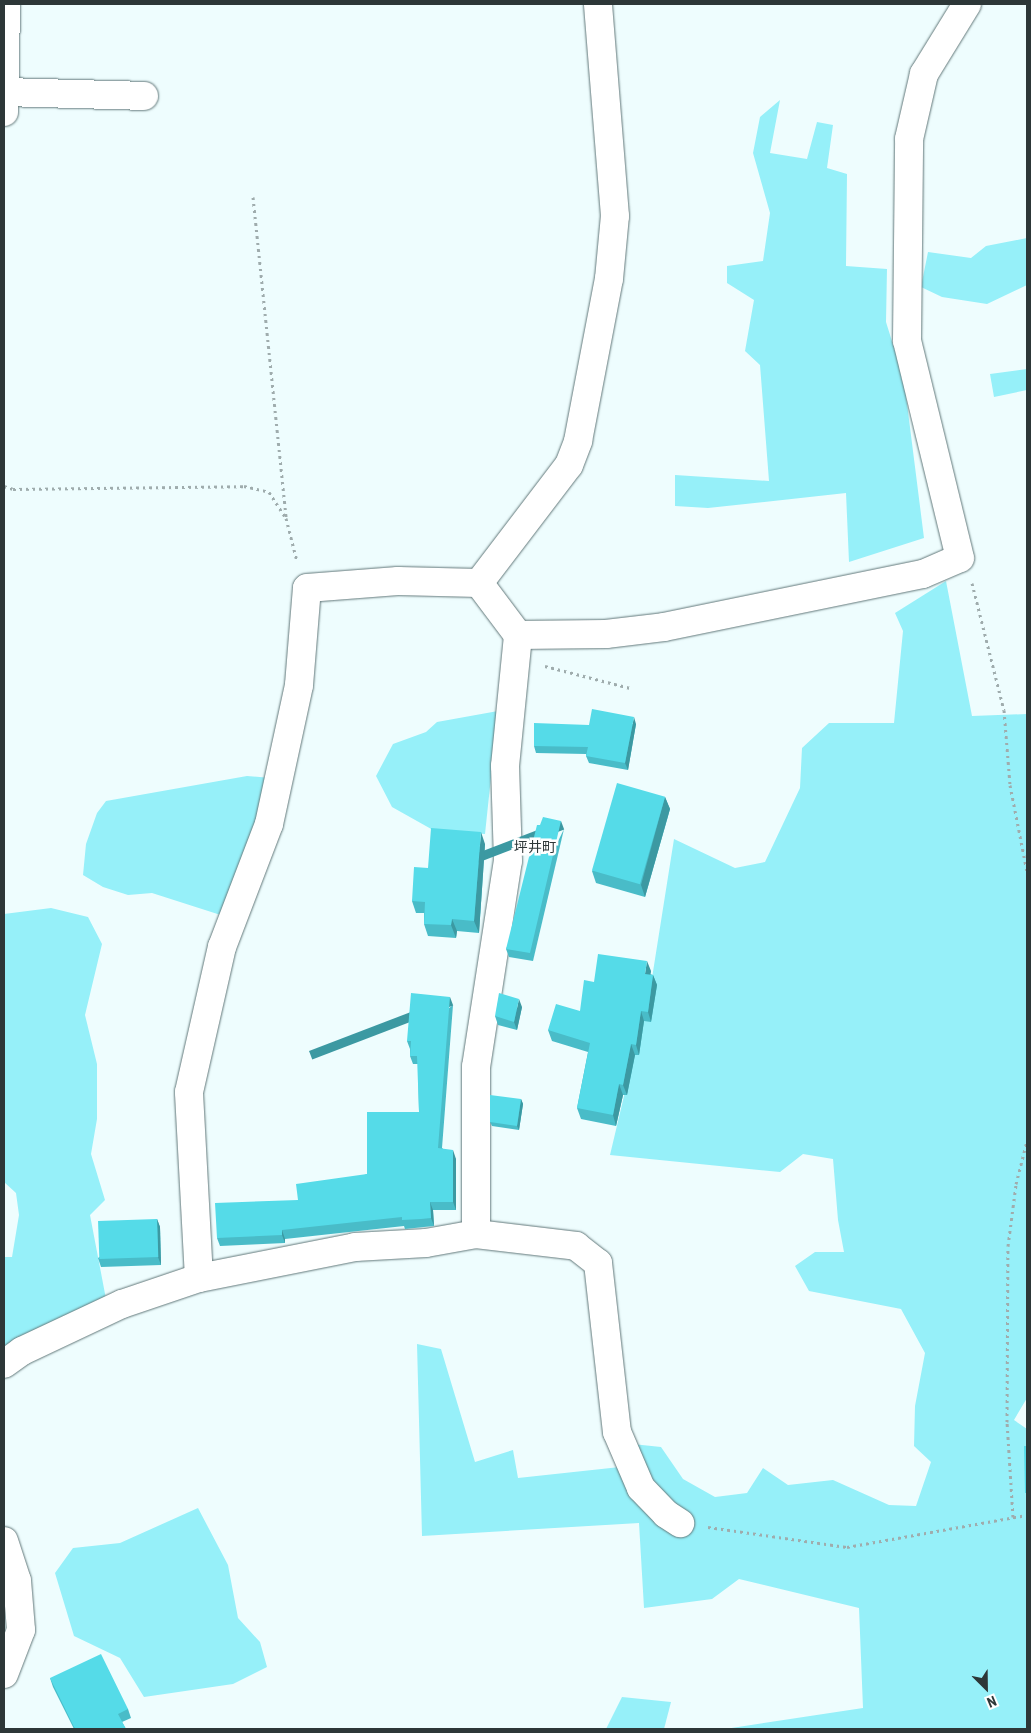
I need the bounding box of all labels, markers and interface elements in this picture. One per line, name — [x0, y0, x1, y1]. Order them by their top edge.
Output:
district label: 坪井町 — [514, 839, 556, 855]
north arrow — [961, 1663, 1011, 1713]
text: N — [985, 1693, 999, 1711]

